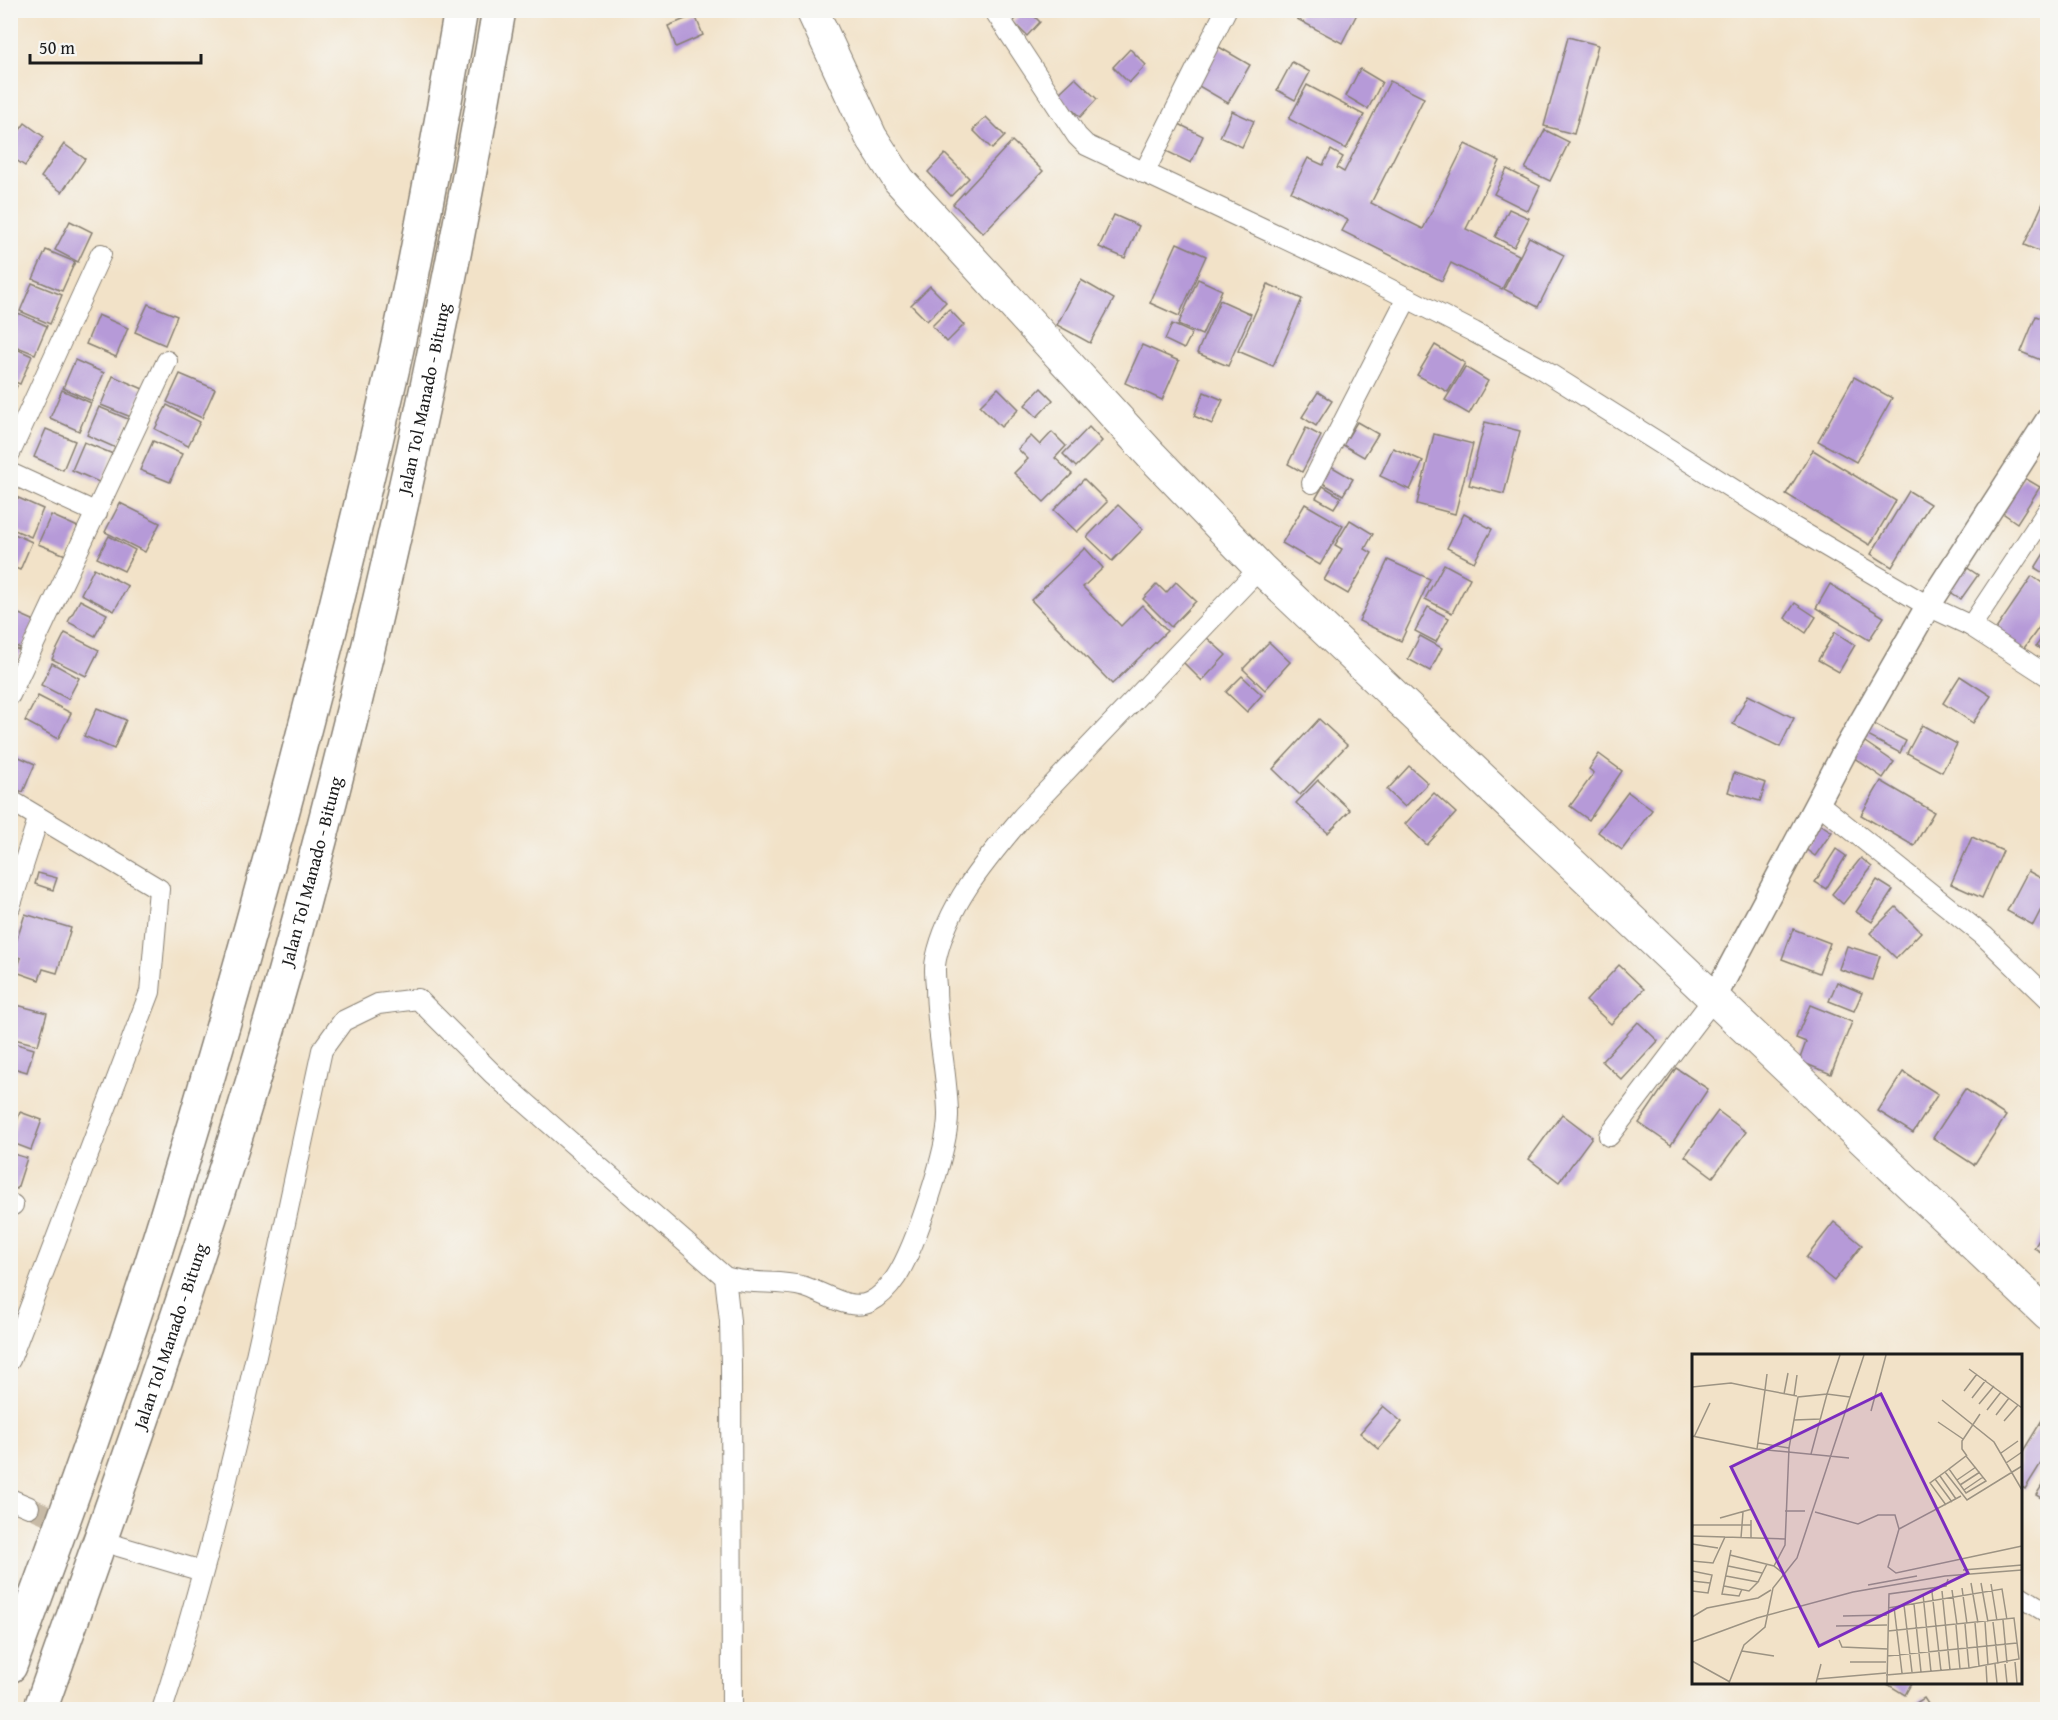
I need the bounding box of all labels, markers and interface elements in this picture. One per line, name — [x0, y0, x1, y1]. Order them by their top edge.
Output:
scale bar — [30, 27, 201, 65]
text: 50 m — [39, 34, 75, 61]
street label: Jalan Tol Manado - Bitung — [390, 300, 457, 498]
street label: Jalan Tol Manado - Bitung — [272, 774, 349, 971]
street label: Jalan Tol Manado - Bitung — [125, 1239, 214, 1435]
inset map — [1692, 1354, 2022, 1684]

